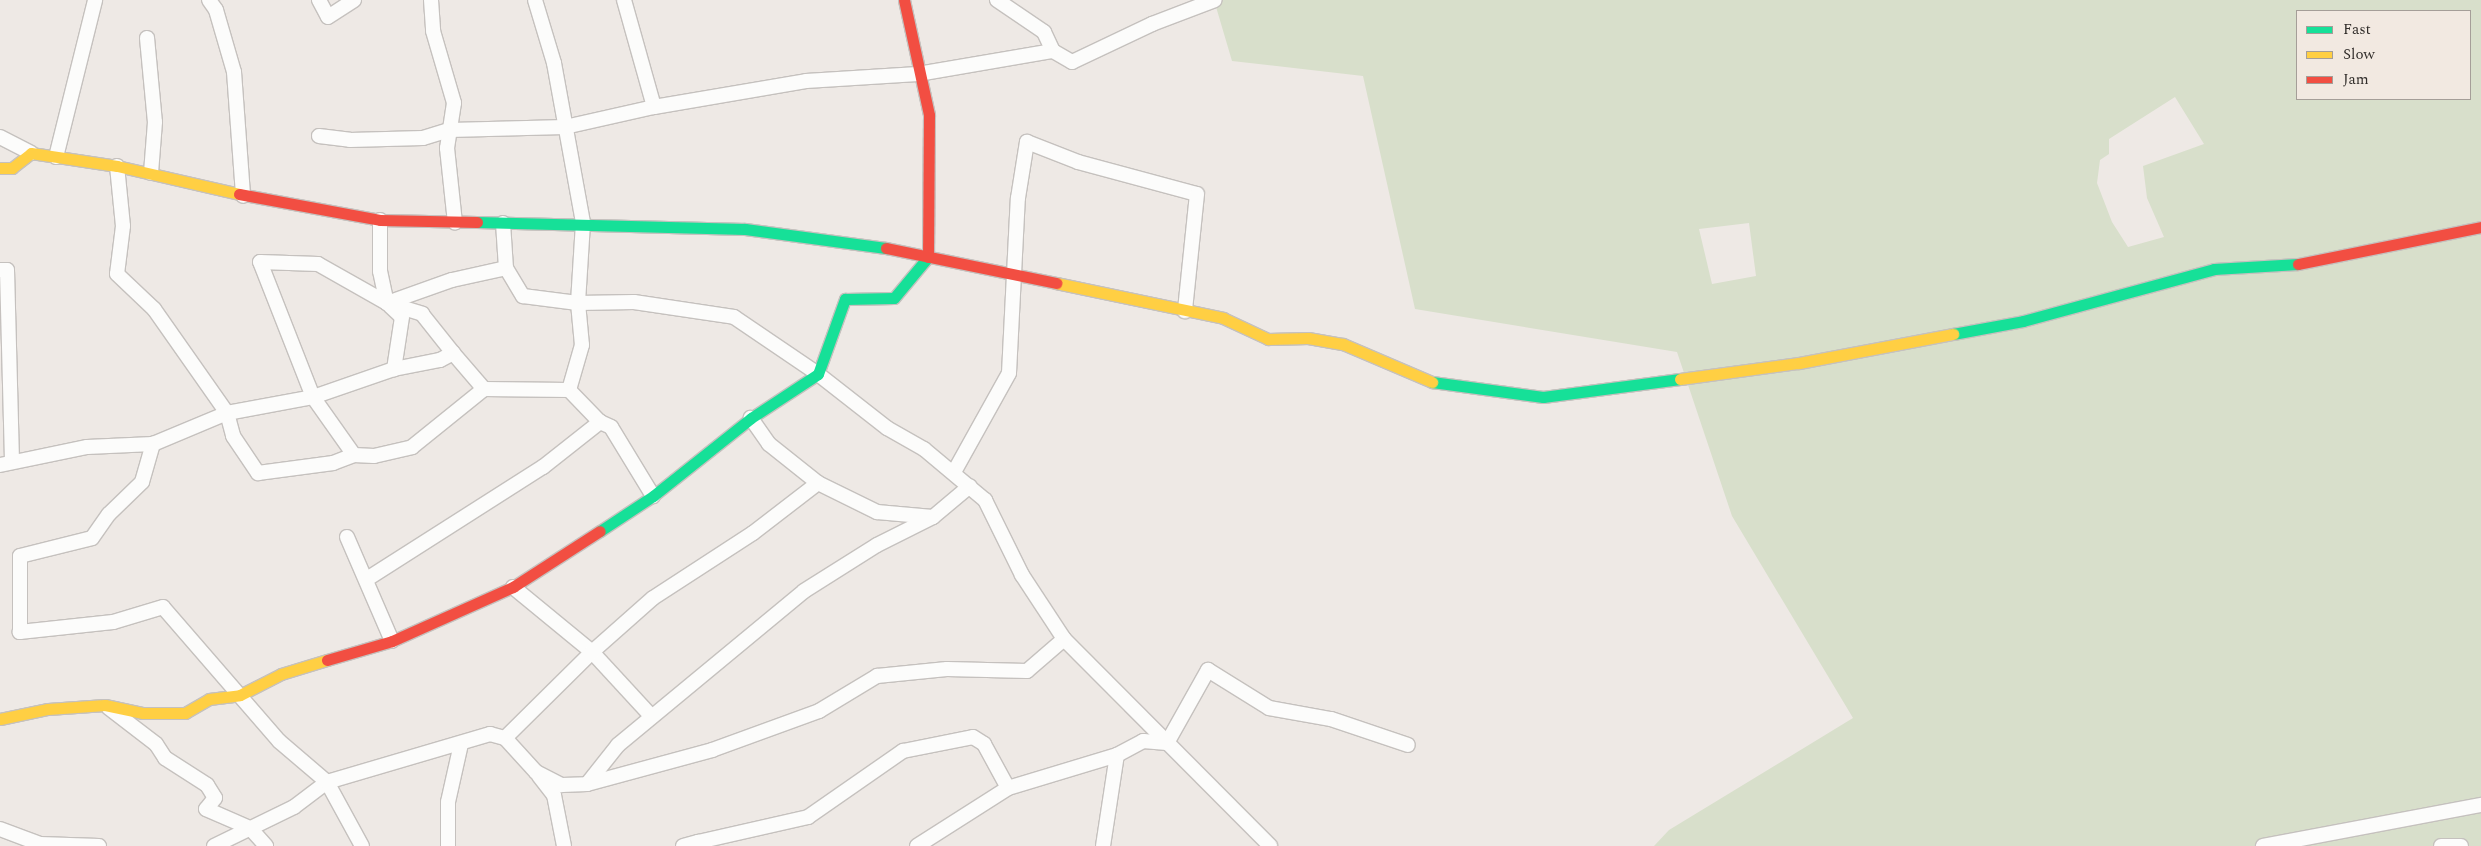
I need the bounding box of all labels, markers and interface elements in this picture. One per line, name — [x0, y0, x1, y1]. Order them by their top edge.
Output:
legend — [2296, 10, 2471, 100]
text: Fast — [2343, 18, 2371, 41]
text: Slow — [2343, 43, 2375, 66]
text: Jam — [2343, 68, 2369, 91]

